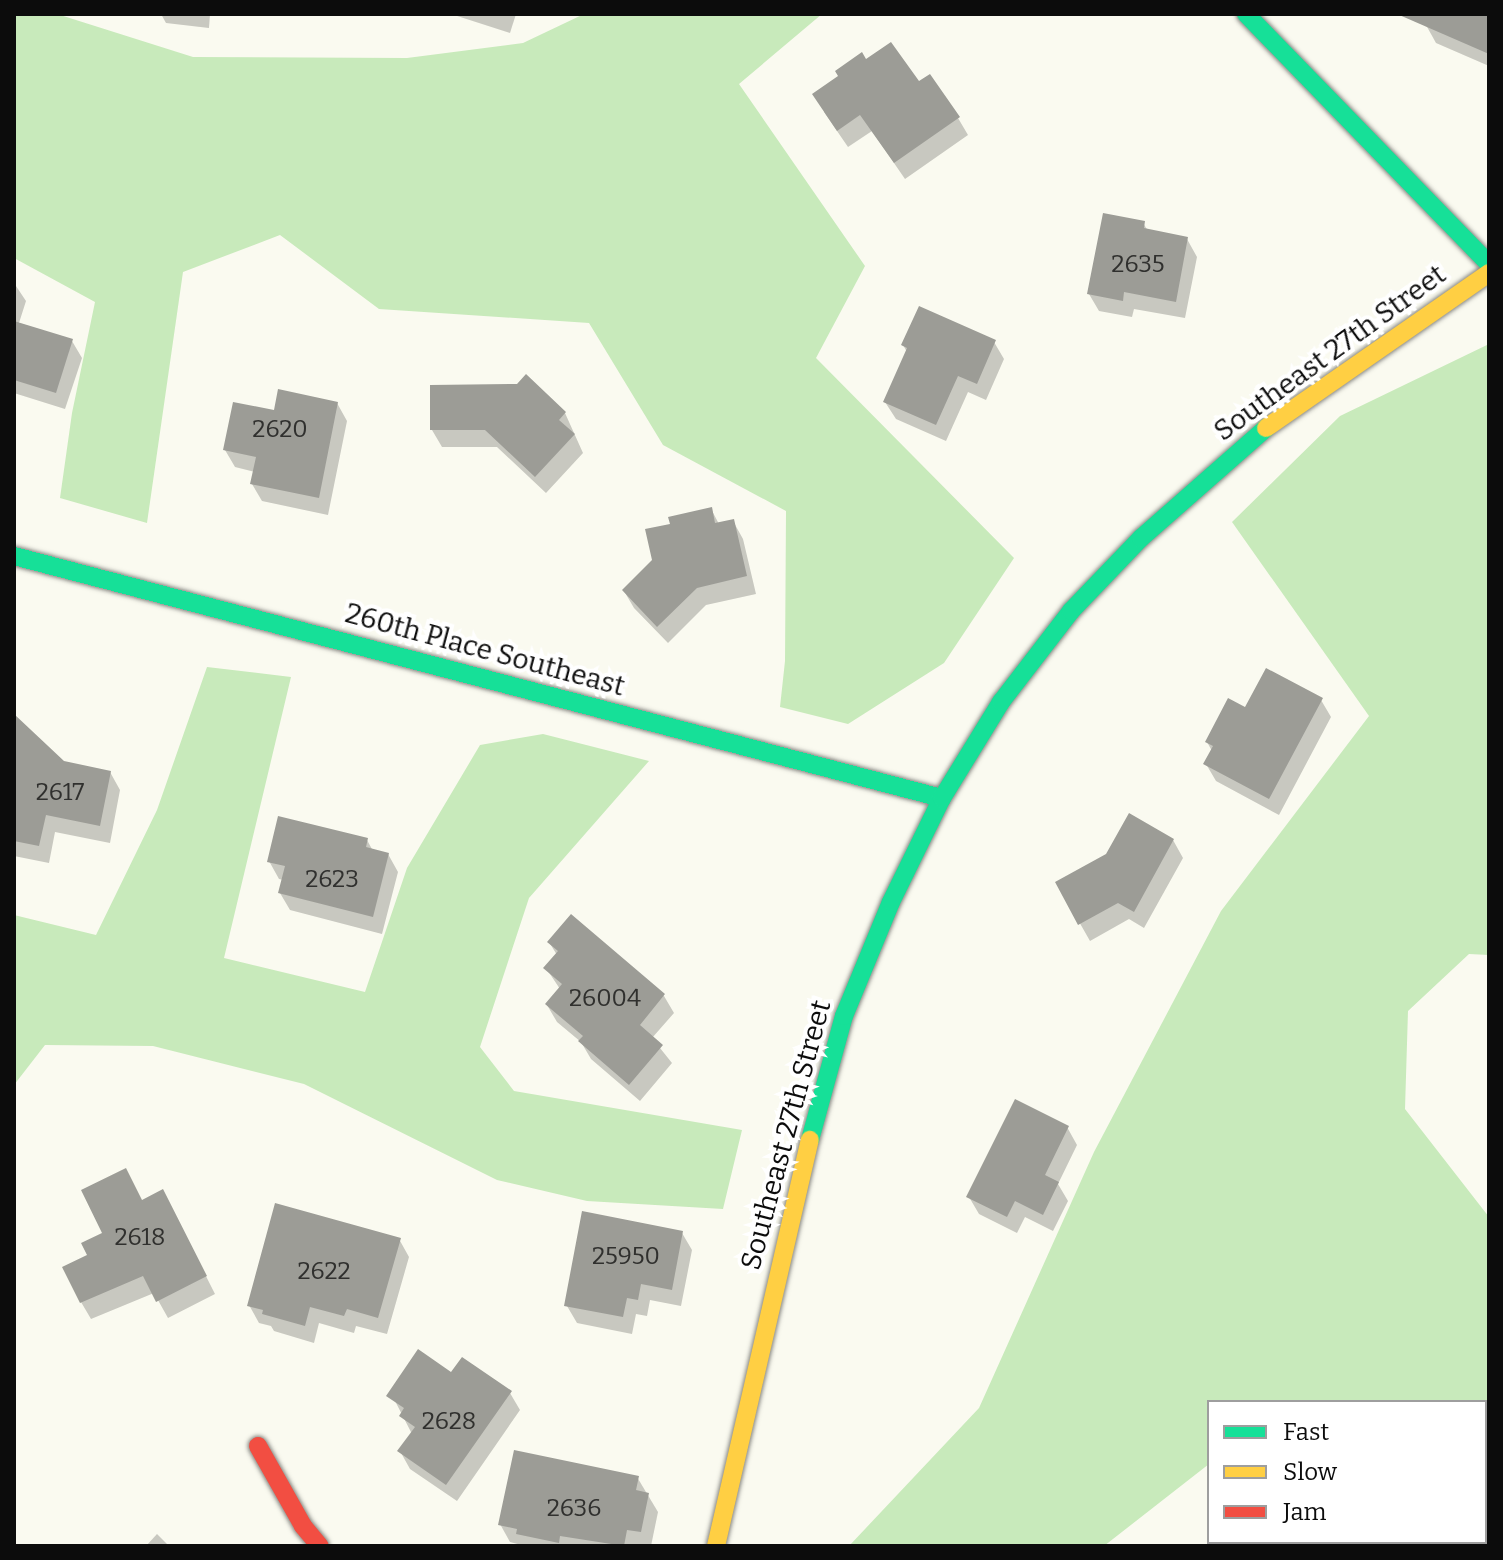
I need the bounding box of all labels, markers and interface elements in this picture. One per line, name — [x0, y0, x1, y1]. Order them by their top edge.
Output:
house number: 2635 — [1111, 251, 1165, 279]
street label: Southeast 27th Street — [1208, 258, 1452, 448]
house number: 2620 — [252, 416, 308, 444]
street label: 260th Place Southeast — [342, 597, 628, 703]
house number: 2617 — [36, 779, 84, 807]
house number: 2623 — [305, 866, 359, 894]
house number: 26004 — [569, 985, 641, 1013]
street label: Southeast 27th Street — [734, 996, 838, 1274]
house number: 2618 — [114, 1224, 166, 1252]
house number: 25950 — [592, 1243, 660, 1271]
house number: 2622 — [297, 1258, 351, 1286]
legend — [1207, 1400, 1487, 1544]
house number: 2628 — [422, 1408, 476, 1436]
text: Fast — [1283, 1418, 1329, 1446]
text: Slow — [1283, 1458, 1337, 1486]
house number: 2636 — [547, 1495, 601, 1523]
text: Jam — [1283, 1498, 1326, 1526]

